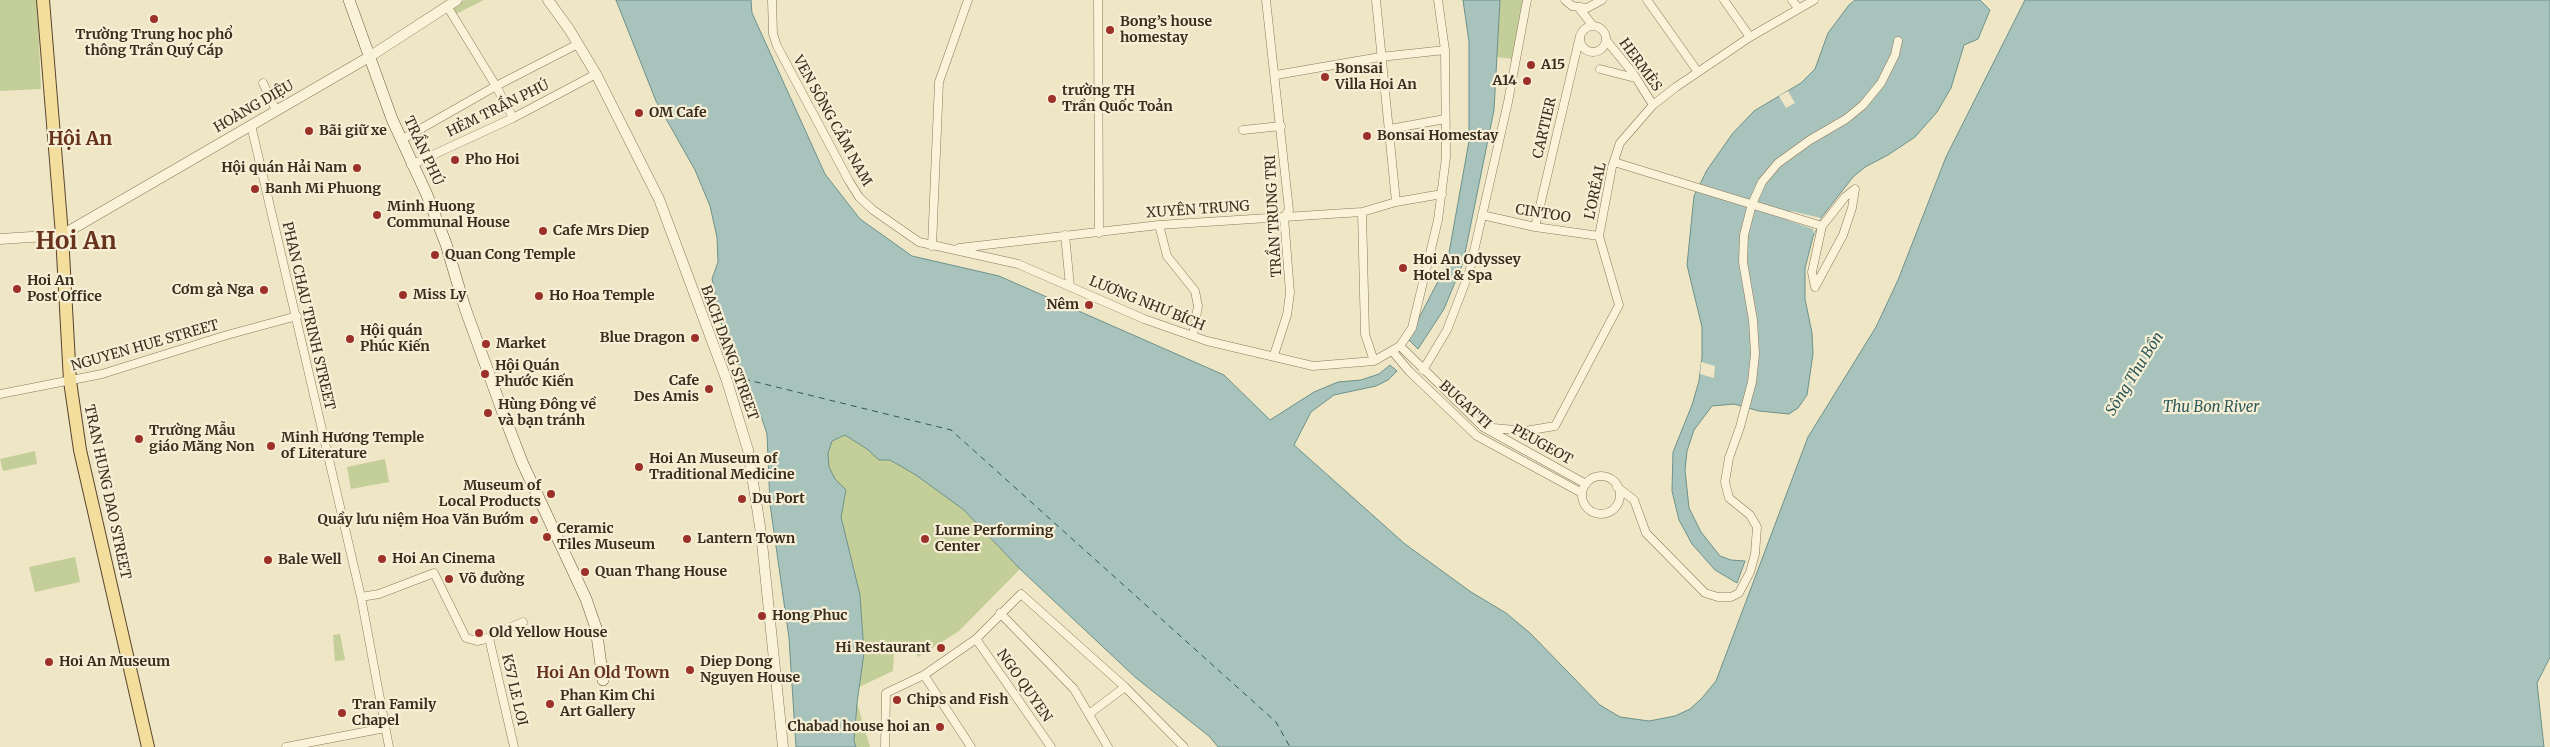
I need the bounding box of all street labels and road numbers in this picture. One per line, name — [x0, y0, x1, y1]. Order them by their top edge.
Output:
street label: HERMÈS — [1615, 35, 1665, 95]
street label: VEN SÔNG CẨM NAM — [789, 53, 875, 189]
street label: HOÀNG DIỆU — [211, 77, 297, 137]
street label: HẺM TRẦN PHÚ — [444, 77, 552, 141]
street label: CARTIER — [1530, 96, 1560, 160]
street label: TRẦN PHÚ — [400, 114, 446, 188]
street label: TRẦN TRUNG TRI — [1262, 154, 1286, 278]
street label: L’ORÉAL — [1582, 161, 1610, 221]
street label: XUYÊN TRUNG — [1146, 198, 1250, 222]
street label: CINTOO — [1514, 201, 1572, 227]
street label: PHAN CHAU TRINH STREET — [278, 220, 338, 412]
street label: LƯƠNG NHƯ BÍCH — [1087, 273, 1207, 335]
street label: BACH DANG STREET — [697, 283, 761, 423]
street label: NGUYEN HUE STREET — [69, 317, 221, 375]
street label: BUGATTI — [1435, 377, 1495, 433]
street label: TRAN HUNG DAO STREET — [80, 403, 134, 581]
street label: PEUGEOT — [1509, 421, 1575, 469]
street label: NGO QUYEN — [993, 647, 1055, 725]
street label: K57 LE LOI — [498, 652, 530, 728]

